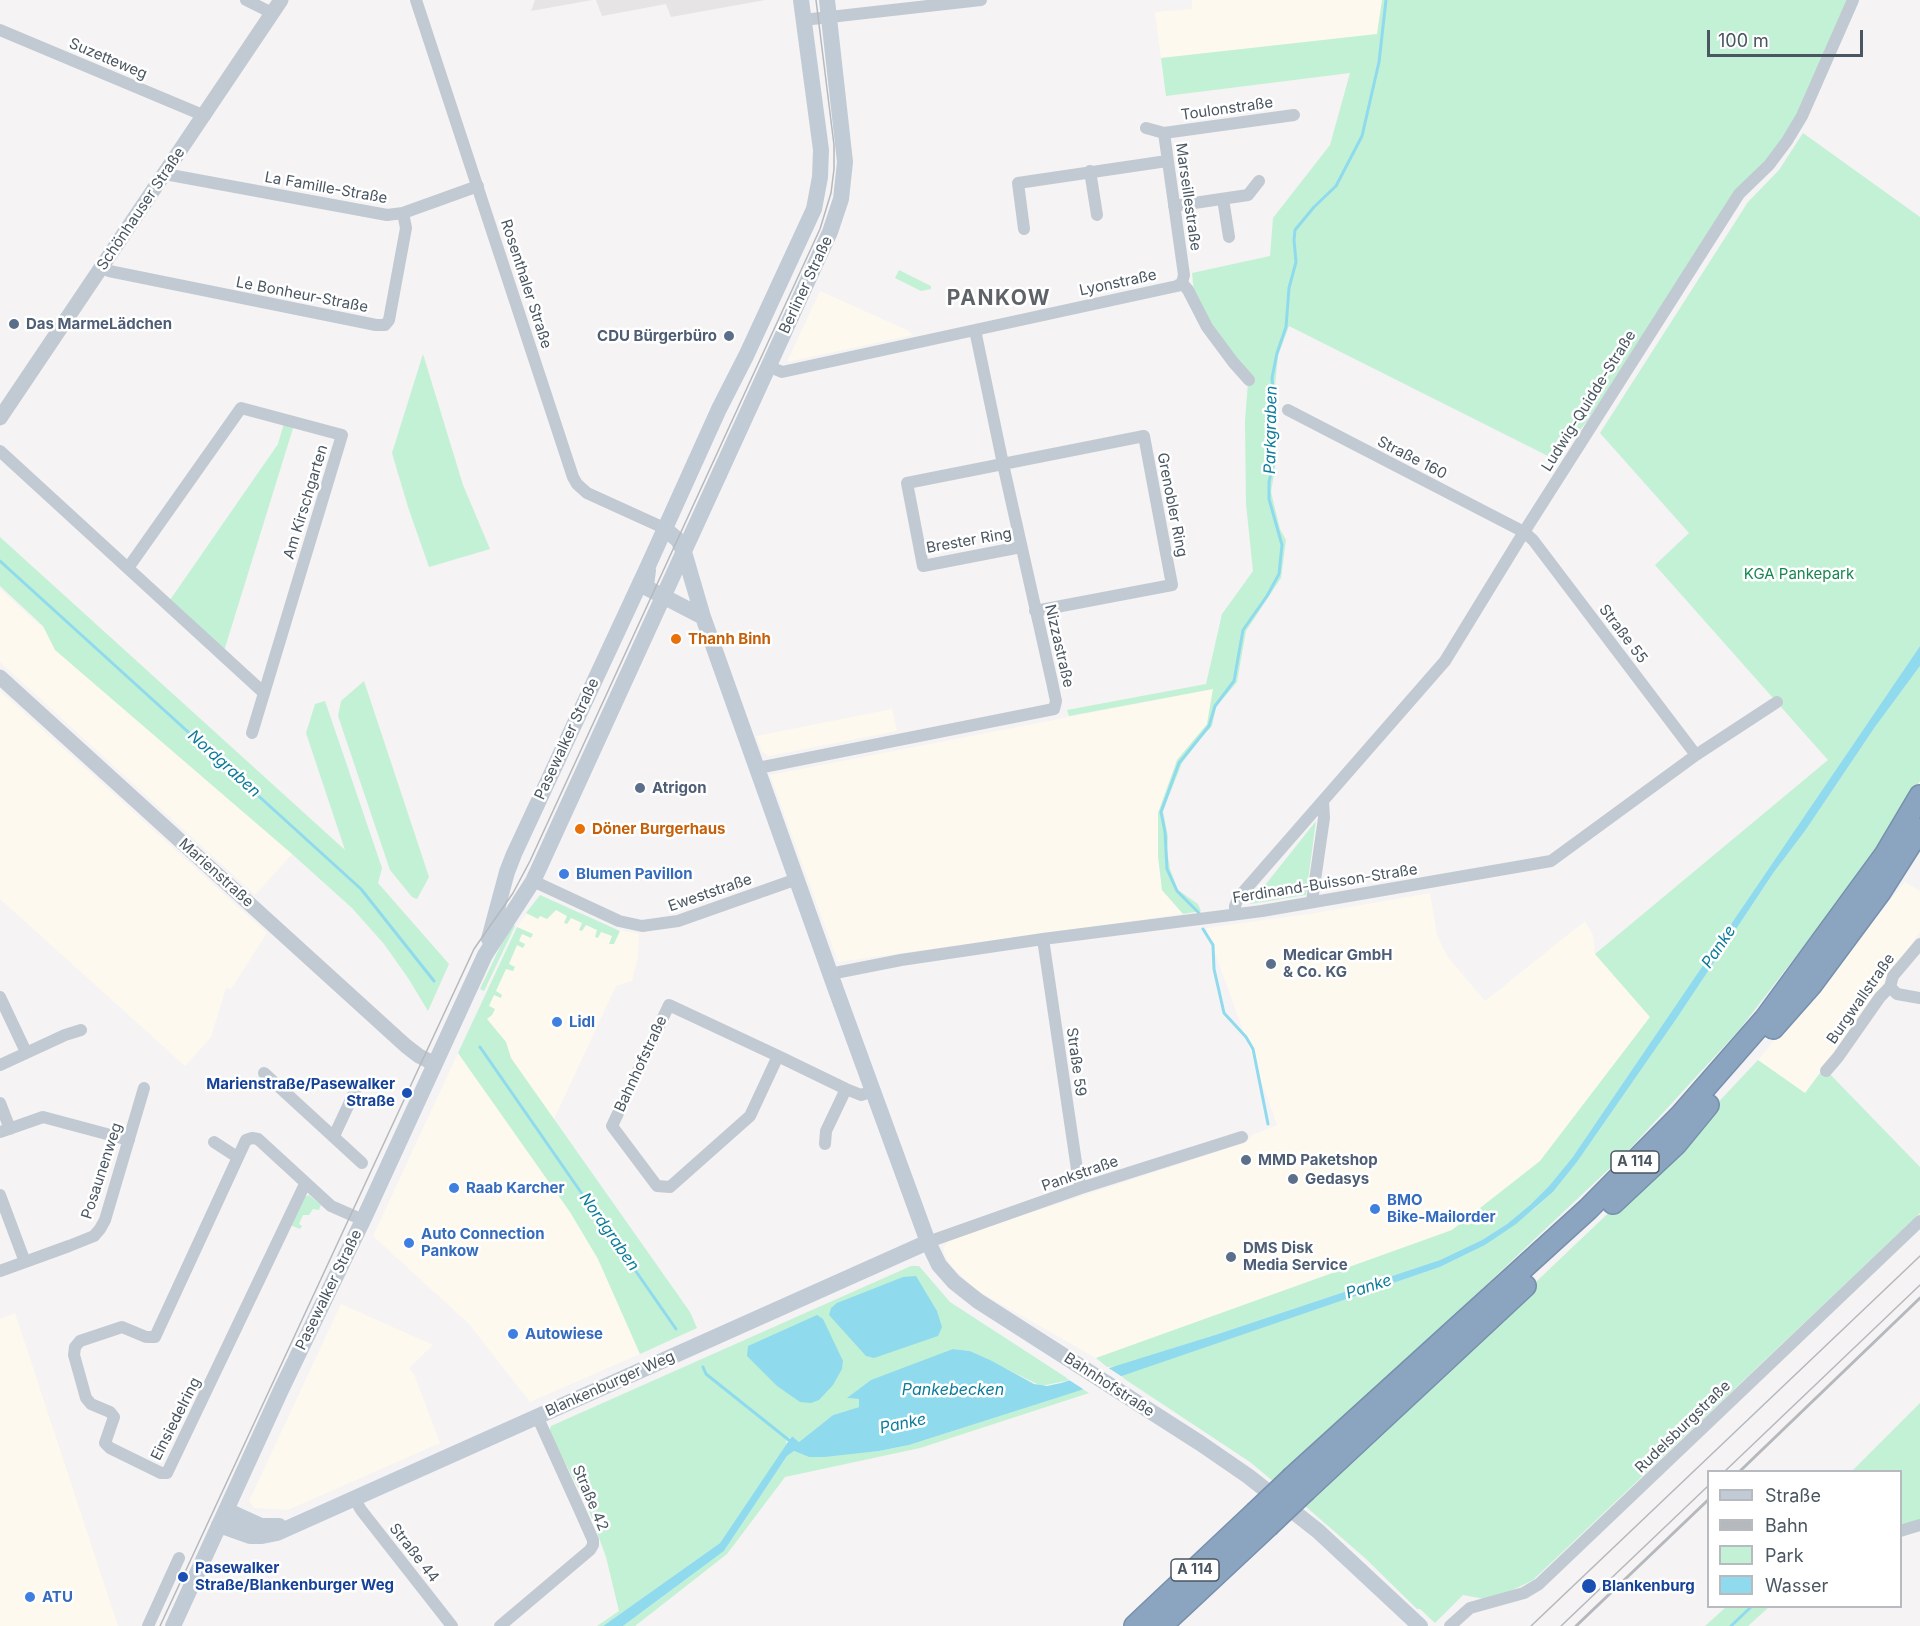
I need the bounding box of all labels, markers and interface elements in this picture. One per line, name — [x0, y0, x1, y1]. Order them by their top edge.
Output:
scale bar — [1710, 18, 1866, 56]
text: 100 m — [1718, 30, 1769, 51]
street label: Suzetteweg — [66, 34, 150, 84]
street label: Toulonstraße — [1180, 94, 1274, 124]
street label: Marseillestraße — [1172, 142, 1204, 252]
street label: Schönhauser Straße — [93, 144, 189, 274]
street label: La Famille-Straße — [263, 168, 389, 208]
street label: Rosenthaler Straße — [497, 217, 555, 351]
street label: Berliner Straße — [775, 233, 837, 337]
street label: Lyonstraße — [1078, 266, 1158, 300]
street label: Le Bonheur-Straße — [234, 273, 370, 317]
district label: PANKOW — [947, 286, 1051, 312]
place label: Das MarmeLädchen — [26, 315, 172, 333]
marker: Das MarmeLädchen — [7, 317, 21, 331]
place label: CDU Bürgerbüro — [597, 327, 717, 345]
street label: Ludwig-Quidde-Straße — [1538, 327, 1640, 475]
marker: CDU Bürgerbüro — [722, 329, 736, 343]
water label: Parkgraben — [1261, 386, 1281, 474]
street label: Straße 160 — [1374, 433, 1450, 483]
street label: Am Kirschgarten — [280, 443, 332, 561]
street label: Grenobler Ring — [1153, 451, 1191, 559]
street label: Brester Ring — [925, 525, 1013, 557]
park label: KGA Pankepark — [1744, 565, 1854, 583]
street label: Straße 55 — [1595, 601, 1651, 667]
street label: Nizzastraße — [1041, 603, 1077, 689]
place label: Thanh Binh — [688, 630, 771, 648]
marker: Thanh Binh — [669, 632, 683, 646]
street label: Pasewalker Straße — [531, 675, 603, 803]
water label: Nordgraben — [184, 726, 264, 802]
place label: Atrigon — [652, 779, 707, 797]
marker: Atrigon — [633, 781, 647, 795]
place label: Döner Burgerhaus — [592, 820, 726, 838]
marker: Döner Burgerhaus — [573, 822, 587, 836]
street label: Marienstraße — [175, 835, 257, 911]
street label: Ferdinand-Buisson-Straße — [1231, 860, 1419, 908]
place label: Blumen Pavillon — [576, 865, 693, 883]
marker: Blumen Pavillon — [557, 867, 571, 881]
street label: Eweststraße — [666, 870, 754, 916]
water label: Panke — [1698, 922, 1740, 972]
place label: Medicar GmbH & Co. KG — [1283, 946, 1392, 981]
street label: Burgwallstraße — [1823, 950, 1899, 1048]
marker: Medicar GmbH & Co. KG — [1264, 957, 1278, 971]
place label: Lidl — [569, 1013, 595, 1031]
street label: Bahnhofstraße — [611, 1013, 671, 1115]
marker: Lidl — [550, 1015, 564, 1029]
street label: Straße 59 — [1062, 1026, 1090, 1098]
place label: Marienstraße/Pasewalker Straße — [206, 1075, 395, 1110]
marker: Marienstraße/Pasewalker Straße — [400, 1086, 414, 1100]
street label: Posaunenweg — [78, 1121, 126, 1221]
place label: MMD Paketshop — [1258, 1151, 1378, 1169]
road number: A 114 — [1611, 1151, 1659, 1173]
street label: Pankstraße — [1039, 1152, 1121, 1196]
marker: MMD Paketshop — [1239, 1153, 1253, 1167]
place label: Gedasys — [1305, 1170, 1369, 1188]
marker: Gedasys — [1286, 1172, 1300, 1186]
place label: Raab Karcher — [466, 1179, 565, 1197]
marker: Raab Karcher — [447, 1181, 461, 1195]
water label: Nordgraben — [575, 1189, 643, 1275]
place label: BMO Bike-Mailorder — [1387, 1191, 1496, 1226]
marker: BMO Bike-Mailorder — [1368, 1202, 1382, 1216]
place label: Auto Connection Pankow — [421, 1225, 544, 1260]
street label: Pasewalker Straße — [292, 1227, 366, 1353]
marker: Auto Connection Pankow — [402, 1236, 416, 1250]
place label: DMS Disk Media Service — [1243, 1239, 1348, 1274]
marker: DMS Disk Media Service — [1224, 1250, 1238, 1264]
water label: Panke — [1344, 1271, 1394, 1303]
place label: Autowiese — [525, 1325, 603, 1343]
marker: Autowiese — [506, 1327, 520, 1341]
street label: Blankenburger Weg — [543, 1347, 677, 1421]
street label: Bahnhofstraße — [1061, 1349, 1157, 1421]
street label: Einsiedelring — [147, 1374, 205, 1464]
street label: Rudelsburgstraße — [1632, 1377, 1734, 1477]
water label: Pankebecken — [902, 1380, 1004, 1400]
water label: Panke — [878, 1410, 928, 1438]
street label: Straße 42 — [568, 1462, 612, 1534]
legend — [1707, 1470, 1902, 1608]
text: Straße — [1765, 1485, 1821, 1506]
text: Bahn — [1765, 1515, 1808, 1536]
street label: Straße 44 — [385, 1520, 443, 1586]
text: Park — [1765, 1545, 1804, 1566]
place label: Pasewalker Straße/Blankenburger Weg — [195, 1559, 394, 1594]
road number: A 114 — [1171, 1559, 1219, 1581]
marker: Pasewalker Straße/Blankenburger Weg — [176, 1570, 190, 1584]
text: Wasser — [1765, 1575, 1828, 1596]
marker: Blankenburg — [1580, 1577, 1598, 1595]
place label: Blankenburg — [1602, 1577, 1695, 1595]
place label: ATU — [42, 1588, 73, 1606]
marker: ATU — [23, 1590, 37, 1604]

